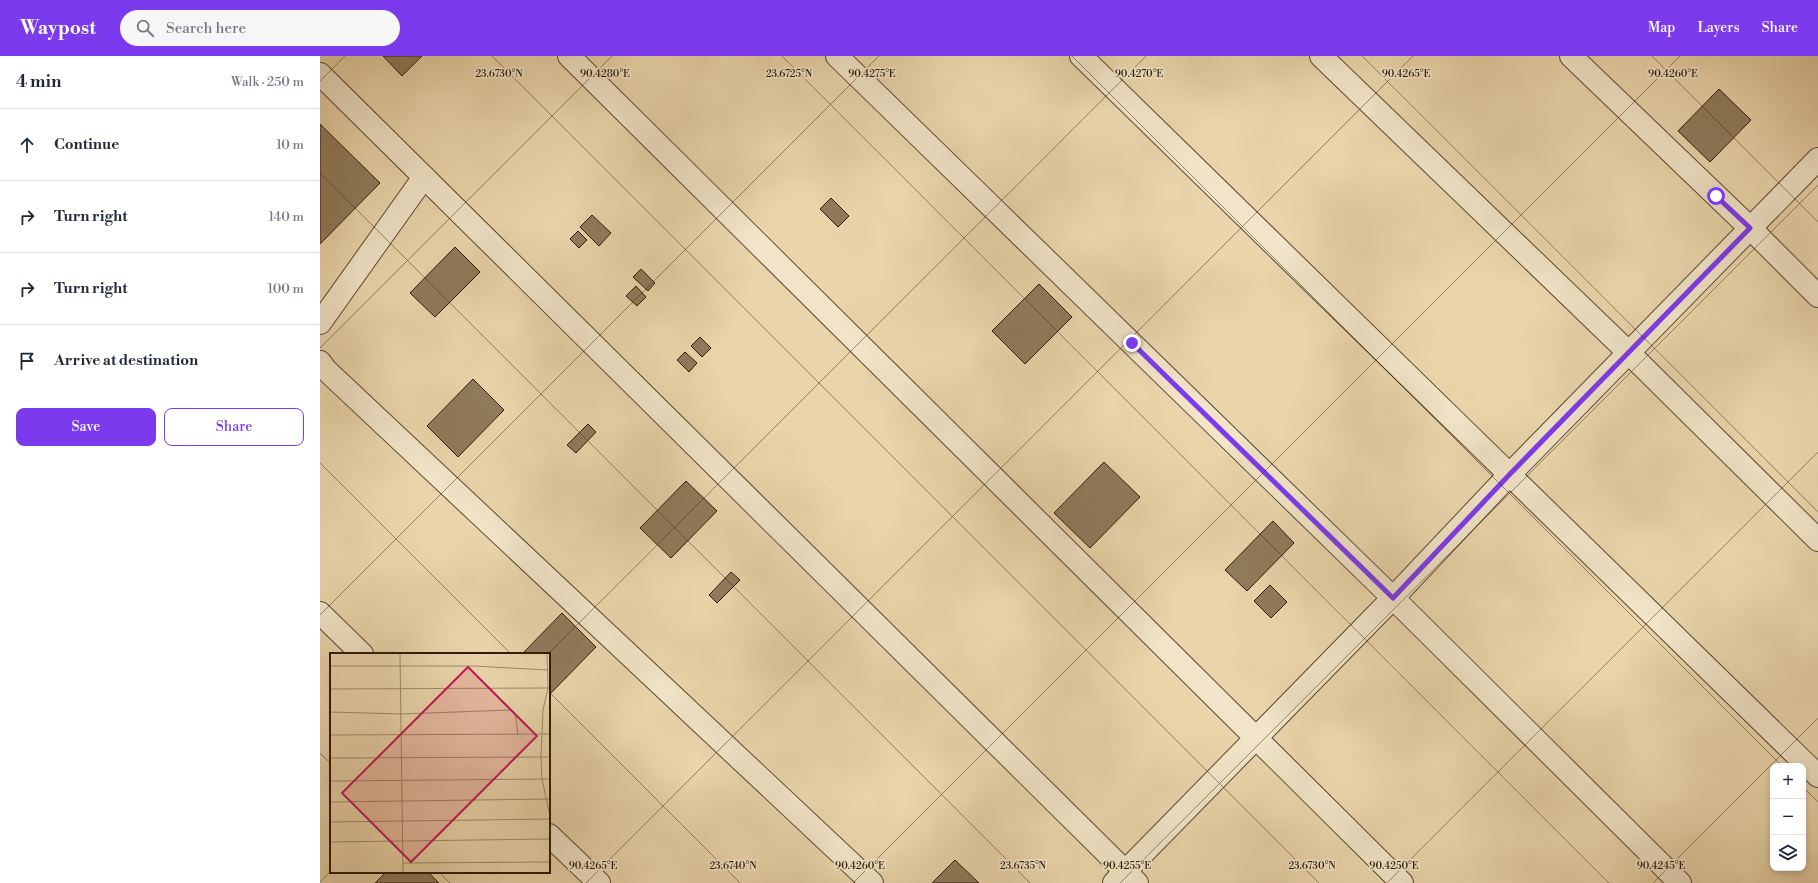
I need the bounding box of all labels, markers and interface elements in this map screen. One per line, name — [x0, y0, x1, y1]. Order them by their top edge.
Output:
search box — [120, 10, 400, 46]
text: Waypost — [20, 16, 96, 40]
icon: search — [134, 17, 156, 39]
text: Search here — [166, 19, 246, 38]
text: Map — [1648, 19, 1675, 37]
text: Layers — [1697, 19, 1740, 37]
text: Share — [1762, 19, 1798, 37]
text: 23.6730°N — [475, 68, 523, 80]
text: 90.4280°E — [580, 68, 630, 80]
text: 23.6725°N — [766, 68, 813, 80]
text: 90.4275°E — [848, 68, 896, 80]
text: 90.4270°E — [1115, 68, 1163, 80]
text: 90.4265°E — [1382, 68, 1430, 80]
text: 90.4260°E — [1648, 68, 1698, 80]
text: 4 min — [16, 71, 61, 93]
text: Walk · 250 m — [231, 74, 304, 90]
icon: ahead — [16, 134, 38, 156]
text: Continue — [54, 135, 119, 154]
text: 10 m — [276, 137, 304, 153]
route start — [1707, 187, 1725, 205]
icon: right — [16, 206, 38, 228]
text: Turn right — [54, 207, 128, 226]
text: 140 m — [268, 209, 304, 225]
icon: right — [16, 278, 38, 300]
text: Turn right — [54, 279, 128, 298]
text: 100 m — [268, 281, 304, 297]
route end — [1123, 334, 1141, 352]
icon: arrive — [16, 350, 38, 372]
text: Arrive at destination — [54, 351, 198, 370]
button: Save — [16, 408, 156, 446]
button: Share — [164, 408, 304, 446]
inset map — [330, 653, 550, 873]
map controls — [1770, 763, 1806, 871]
button: + — [1770, 763, 1806, 799]
button: − — [1770, 799, 1806, 835]
button: layers — [1770, 835, 1806, 871]
text: 90.4265°E — [569, 860, 617, 872]
text: 23.6740°N — [709, 860, 757, 872]
text: 90.4260°E — [835, 860, 885, 872]
text: 23.6735°N — [1000, 860, 1047, 872]
text: 90.4255°E — [1103, 860, 1151, 872]
text: 23.6730°N — [1288, 860, 1336, 872]
text: 90.4250°E — [1369, 860, 1419, 872]
text: 90.4245°E — [1637, 860, 1685, 872]

